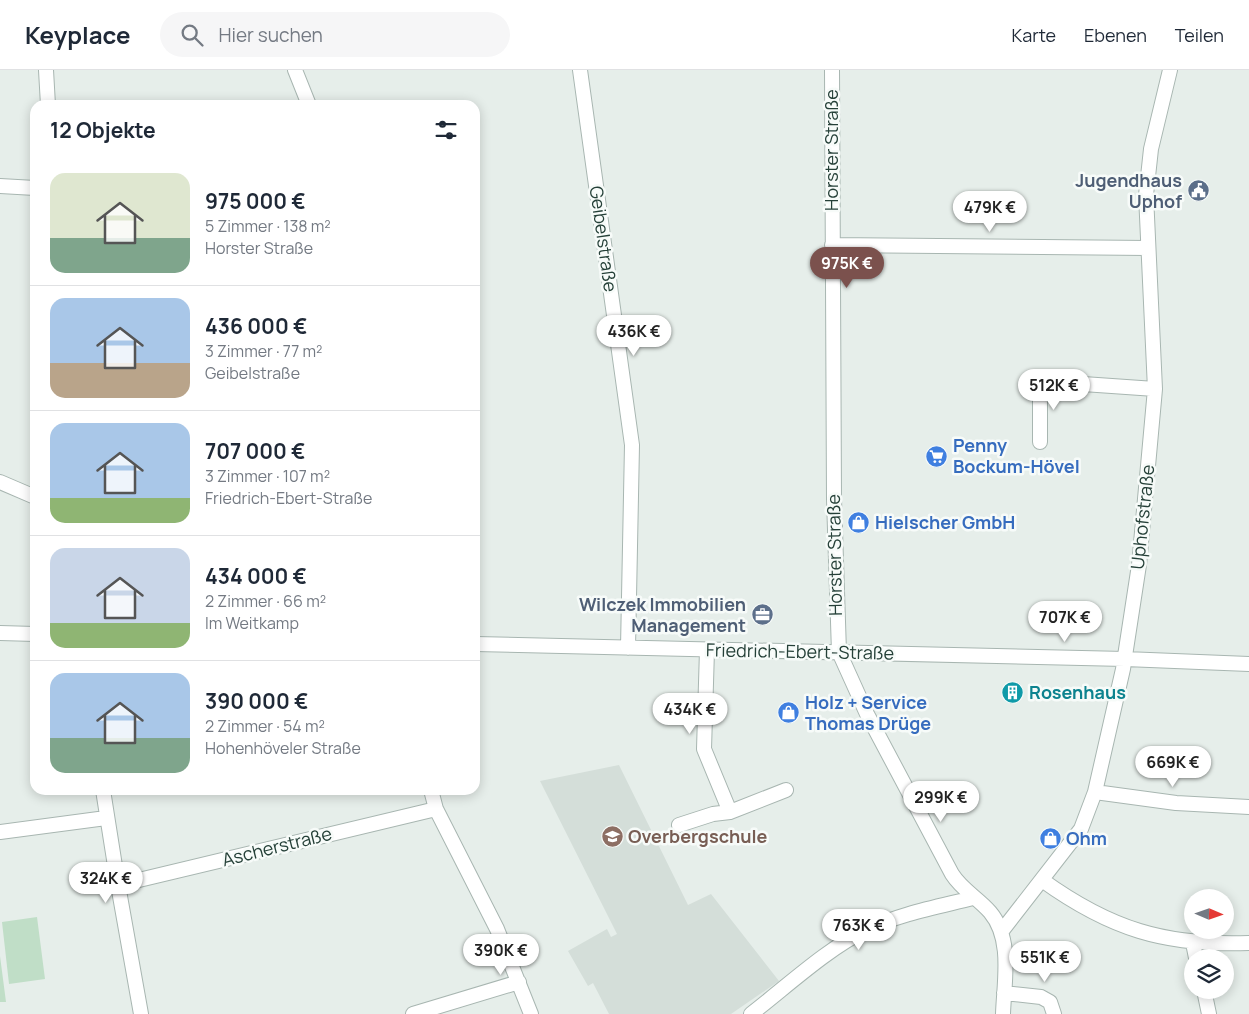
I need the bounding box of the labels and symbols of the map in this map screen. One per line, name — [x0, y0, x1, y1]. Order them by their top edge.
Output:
street label: Horster Straße — [819, 89, 843, 211]
place label: Jugendhaus Uphof — [1075, 168, 1182, 213]
public building icon: Jugendhaus Uphof — [1186, 179, 1210, 203]
street label: Geibelstraße — [585, 184, 623, 293]
pin: 479K € — [949, 190, 1031, 233]
pin: 975K € — [806, 246, 888, 289]
pin: 436K € — [593, 314, 675, 357]
pin: 512K € — [1013, 368, 1095, 411]
place label: Penny Bockum-Hövel — [953, 433, 1080, 478]
supermarket icon: Penny Bockum-Hövel — [925, 444, 949, 468]
street label: Uphofstraße — [1125, 463, 1159, 570]
street label: Horster Straße — [821, 494, 847, 616]
place label: Hielscher GmbH — [875, 510, 1015, 534]
shop icon: Hielscher GmbH — [847, 511, 871, 535]
place label: Wilczek Immobilien Management — [579, 592, 746, 637]
pin: 707K € — [1024, 600, 1106, 643]
office icon: Wilczek Immobilien Management — [750, 603, 774, 627]
street label: Friedrich-Ebert-Straße — [706, 637, 894, 665]
place label: Rosenhaus — [1029, 680, 1126, 704]
building icon: Rosenhaus — [1001, 681, 1025, 705]
place label: Holz + Service Thomas Drüge — [805, 690, 931, 735]
pin: 434K € — [649, 692, 731, 735]
shop icon: Holz + Service Thomas Drüge — [777, 701, 801, 725]
pin: 669K € — [1132, 746, 1214, 788]
pin: 299K € — [900, 780, 982, 823]
street label: Ascherstraße — [219, 821, 334, 871]
place label: Overbergschule — [628, 824, 768, 848]
school or university icon: Overbergschule — [600, 825, 624, 849]
place label: Ohm — [1066, 826, 1107, 850]
shop icon: Ohm — [1038, 827, 1062, 851]
pin: 324K € — [65, 862, 147, 904]
north arrow — [1184, 889, 1234, 939]
pin: 763K € — [818, 908, 900, 951]
pin: 390K € — [460, 934, 542, 976]
pin: 551K € — [1004, 940, 1086, 983]

